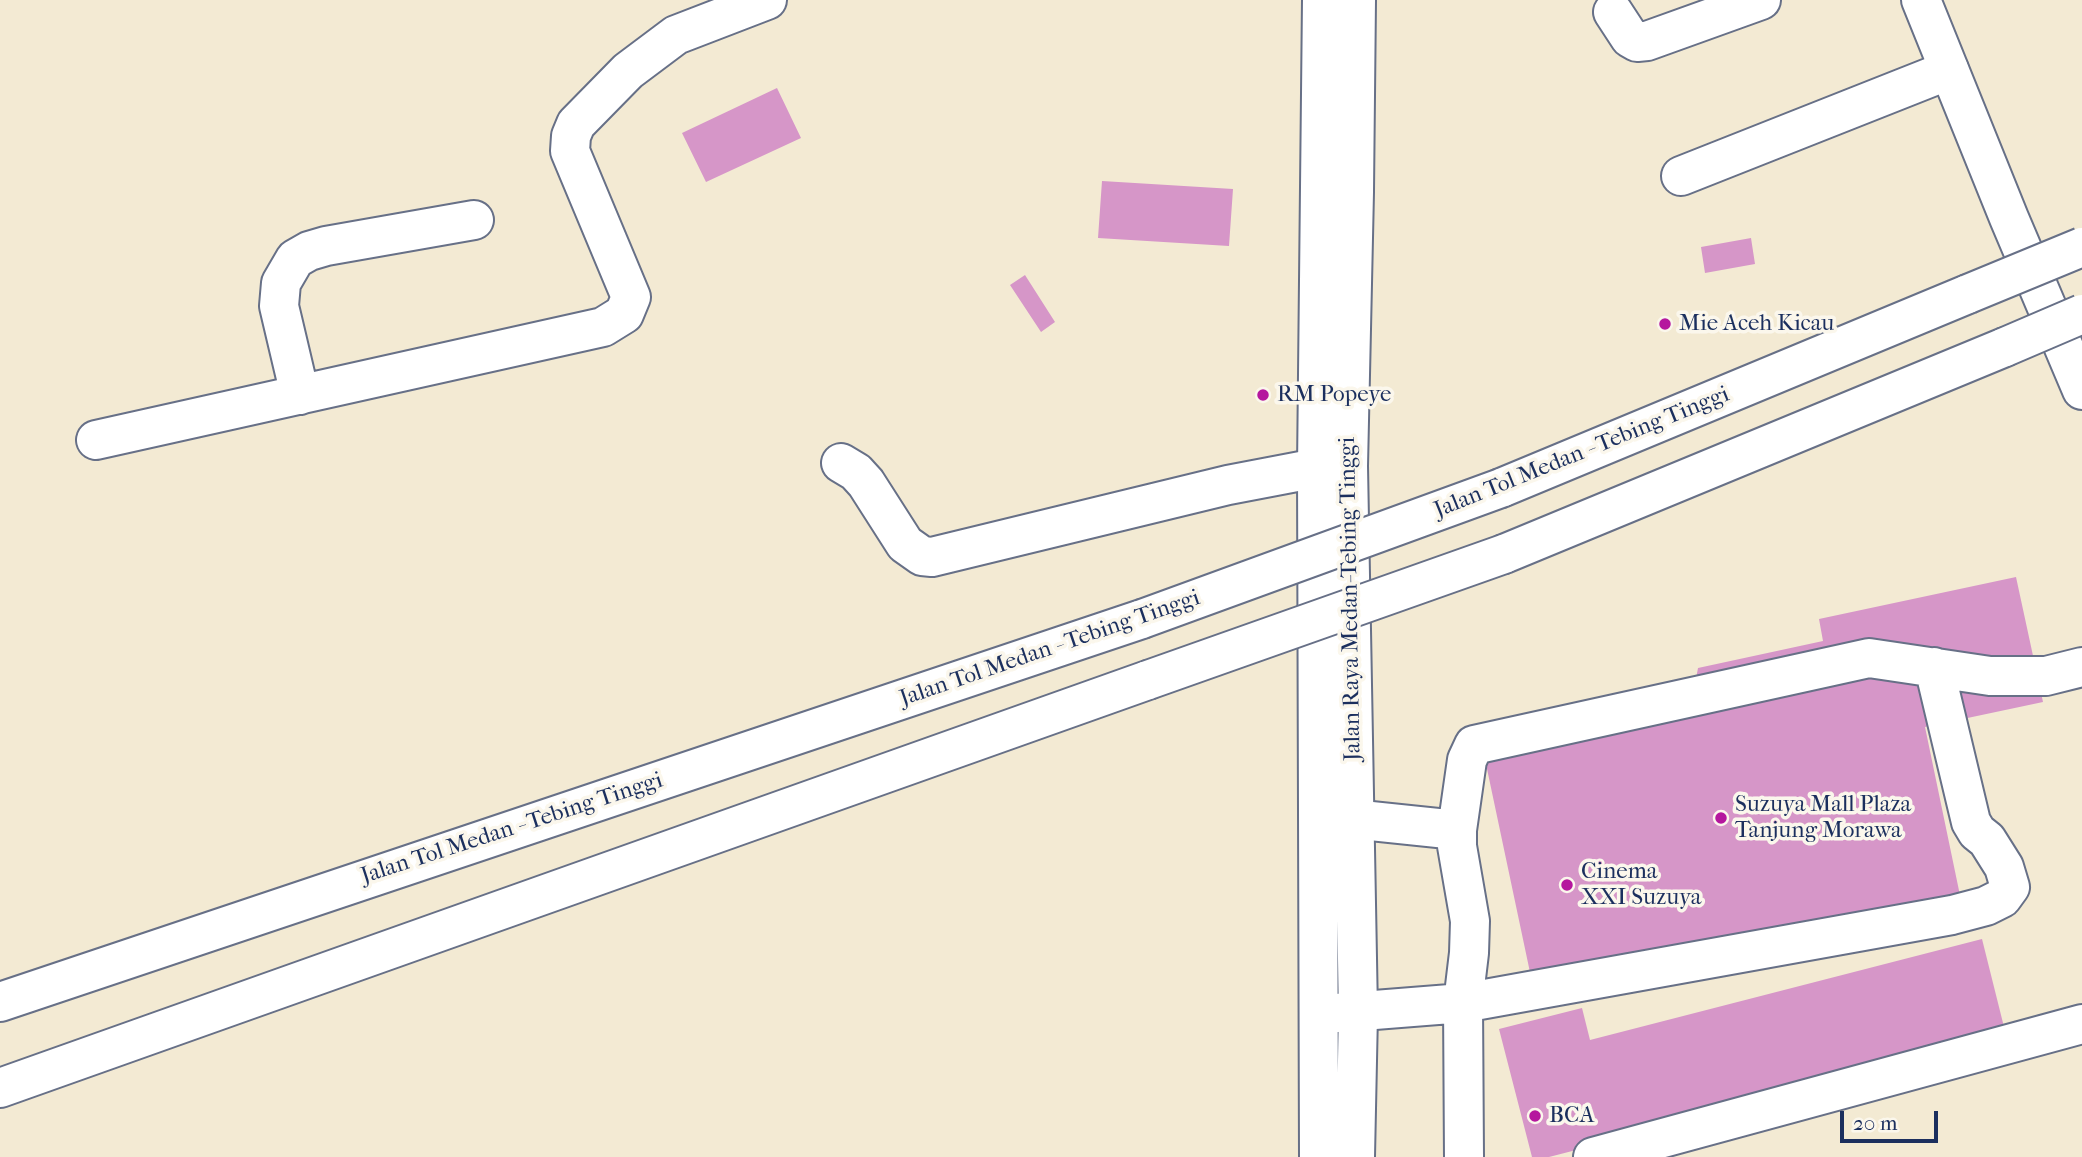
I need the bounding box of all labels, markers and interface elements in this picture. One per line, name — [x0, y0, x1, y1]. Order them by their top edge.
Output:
place label: Mie Aceh Kicau — [1679, 310, 1834, 338]
marker: Mie Aceh Kicau — [1657, 316, 1673, 332]
place label: RM Popeye — [1277, 381, 1391, 409]
street label: Jalan Tol Medan - Tebing Tinggi — [1431, 381, 1733, 525]
marker: RM Popeye — [1255, 387, 1271, 403]
street label: Jalan Raya Medan-Tebing Tinggi — [1334, 437, 1368, 761]
street label: Jalan Tol Medan - Tebing Tinggi — [896, 585, 1204, 713]
street label: Jalan Tol Medan - Tebing Tinggi — [358, 767, 666, 891]
place label: Suzuya Mall Plaza Tanjung Morawa — [1735, 791, 1911, 845]
marker: Suzuya Mall Plaza Tanjung Morawa — [1713, 810, 1729, 826]
place label: Cinema XXI Suzuya — [1581, 858, 1701, 912]
marker: Cinema XXI Suzuya — [1559, 877, 1575, 893]
scale bar — [1844, 1098, 1942, 1142]
place label: BCA — [1549, 1102, 1594, 1130]
marker: BCA — [1527, 1108, 1543, 1124]
text: 20 m — [1853, 1111, 1897, 1135]

